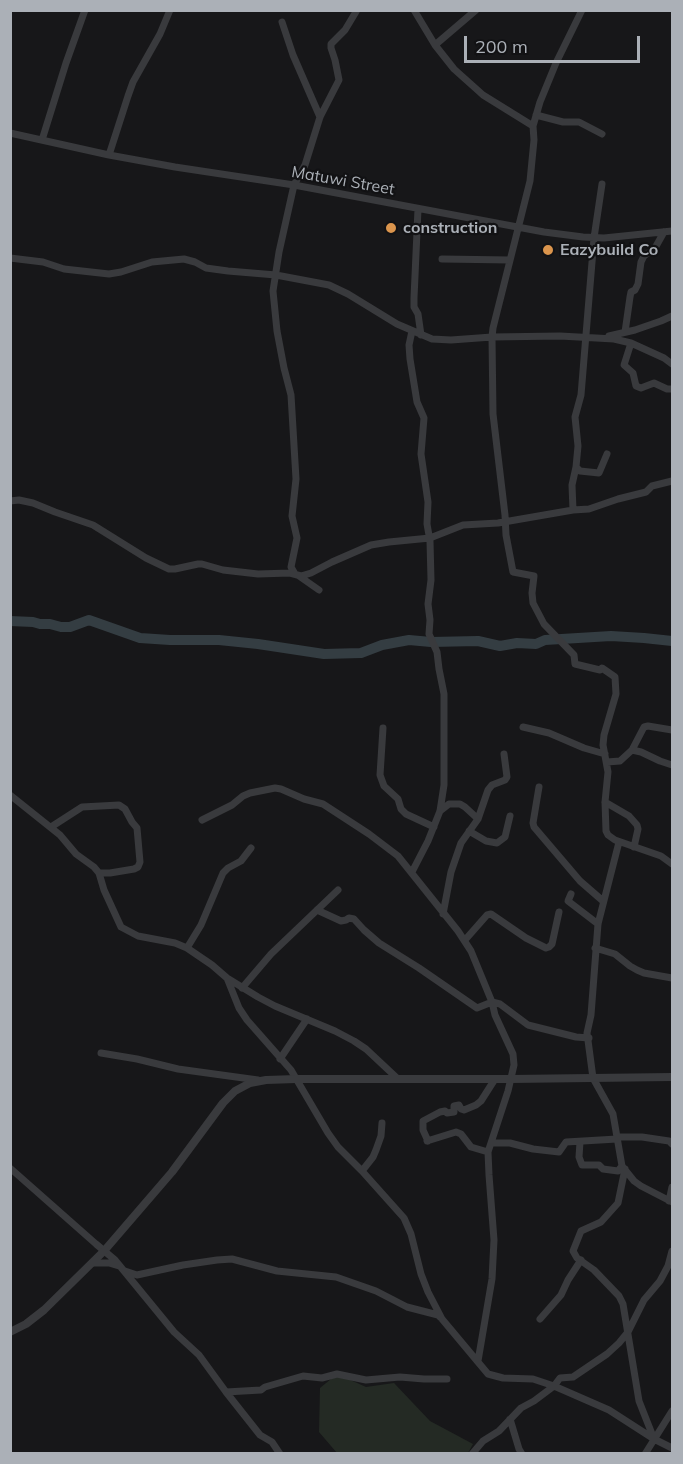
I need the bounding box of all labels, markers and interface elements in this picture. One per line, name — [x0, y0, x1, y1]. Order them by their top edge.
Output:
scale bar — [467, 24, 642, 62]
text: 200 m — [475, 35, 528, 58]
street label: Matuwi Street — [290, 162, 396, 200]
place label: construction — [403, 218, 497, 238]
marker: construction — [384, 221, 398, 235]
place label: Eazybuild Co — [560, 240, 658, 260]
marker: Eazybuild Co — [541, 243, 555, 257]

